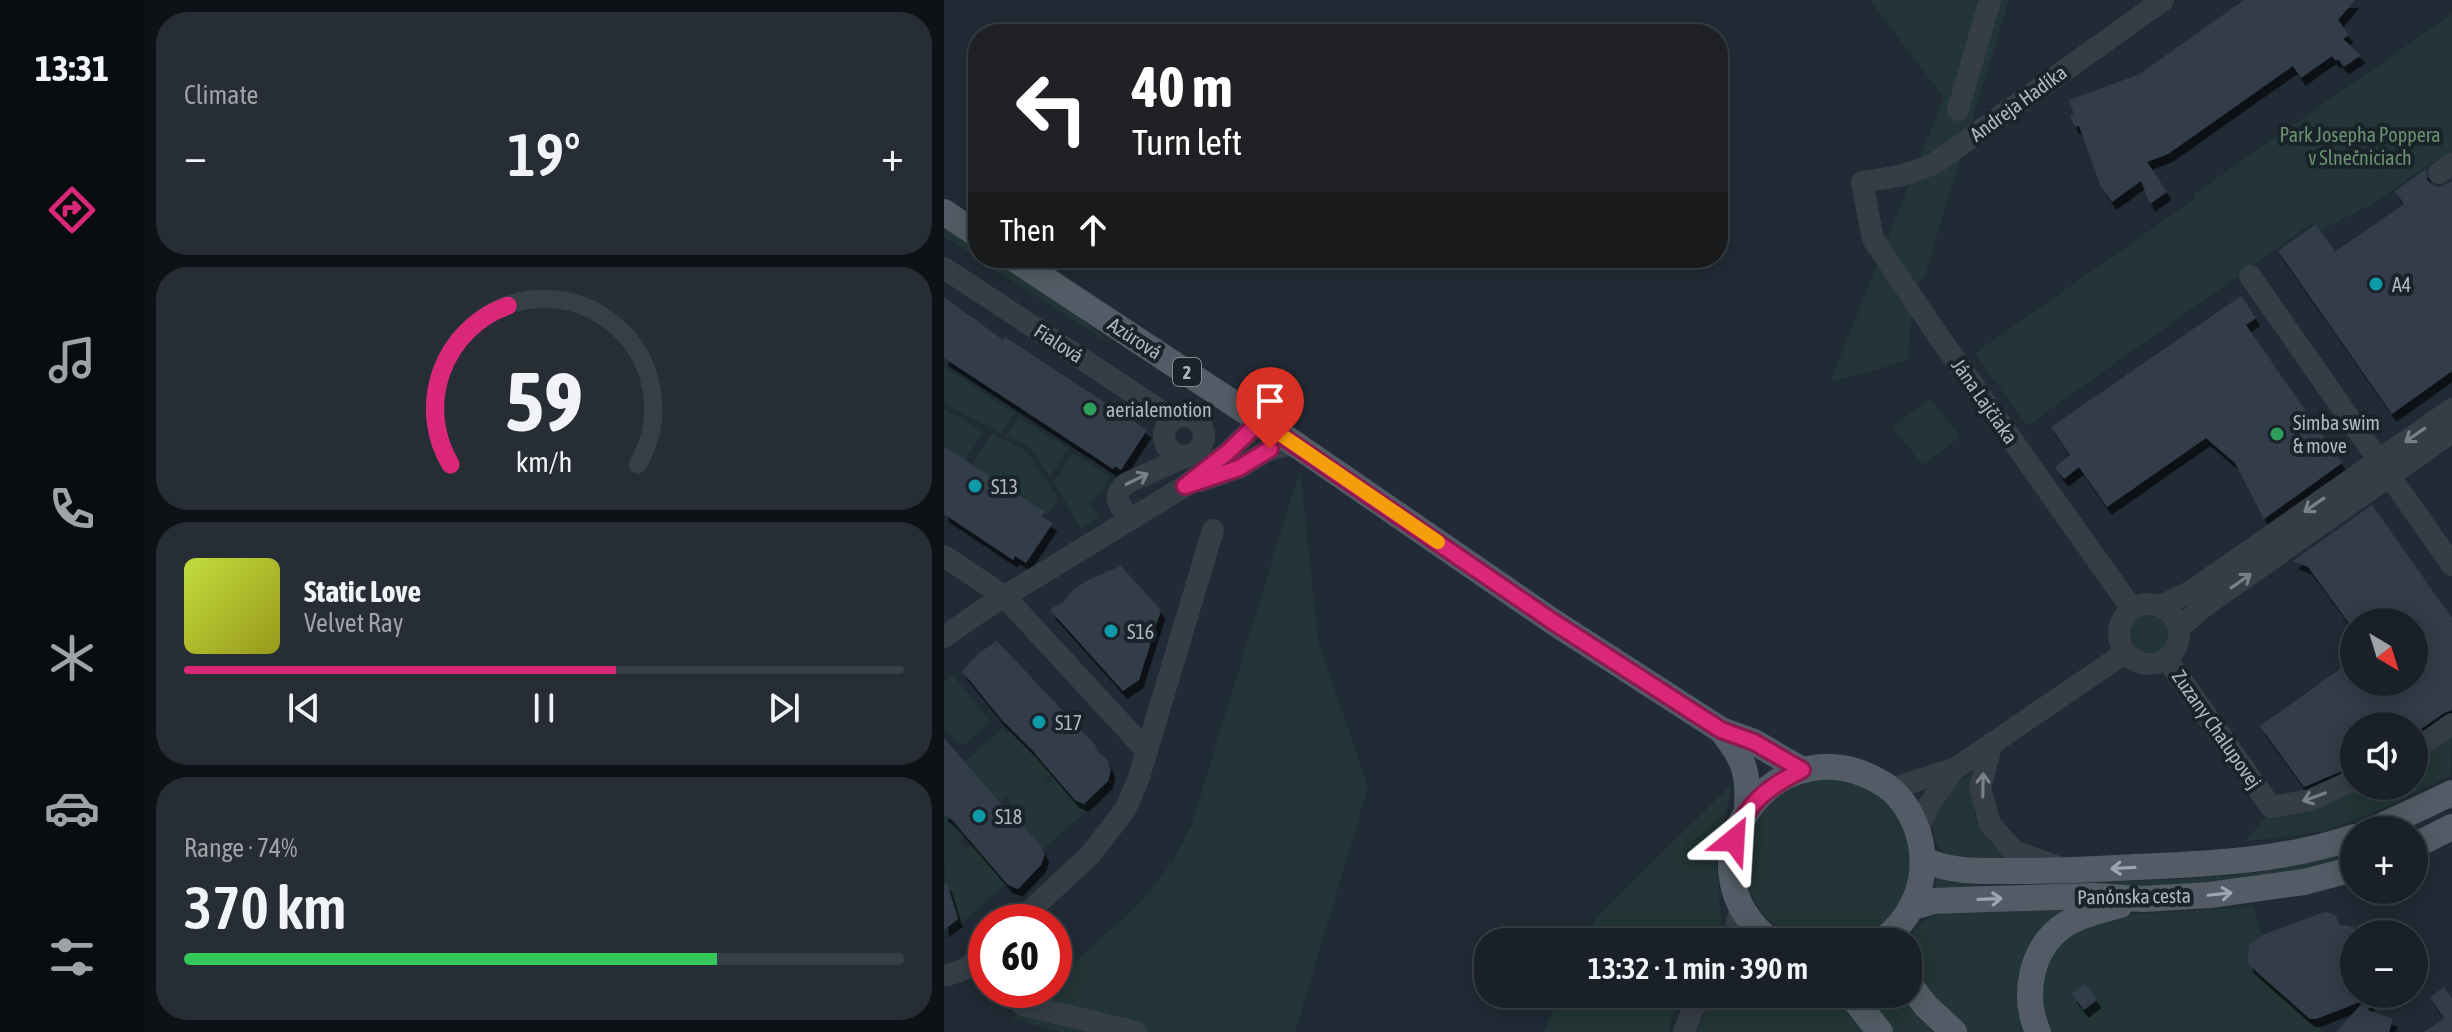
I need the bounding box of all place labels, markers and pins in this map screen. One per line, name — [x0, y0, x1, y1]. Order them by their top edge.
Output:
place label: A4 — [2392, 273, 2411, 296]
marker: A4 — [2367, 275, 2385, 293]
pin — [1236, 367, 1304, 449]
place label: aerialemotion — [1106, 398, 1212, 421]
marker: aerialemotion — [1081, 400, 1099, 418]
place label: Simba swim & move — [2293, 411, 2380, 457]
marker: Simba swim & move — [2268, 425, 2286, 443]
place label: S13 — [991, 475, 1018, 498]
marker: S13 — [966, 477, 984, 495]
place label: S16 — [1127, 620, 1154, 643]
marker: S16 — [1102, 622, 1120, 640]
place label: S17 — [1055, 711, 1082, 734]
marker: S17 — [1030, 713, 1048, 731]
place label: S18 — [995, 805, 1022, 828]
marker: S18 — [970, 807, 988, 825]

